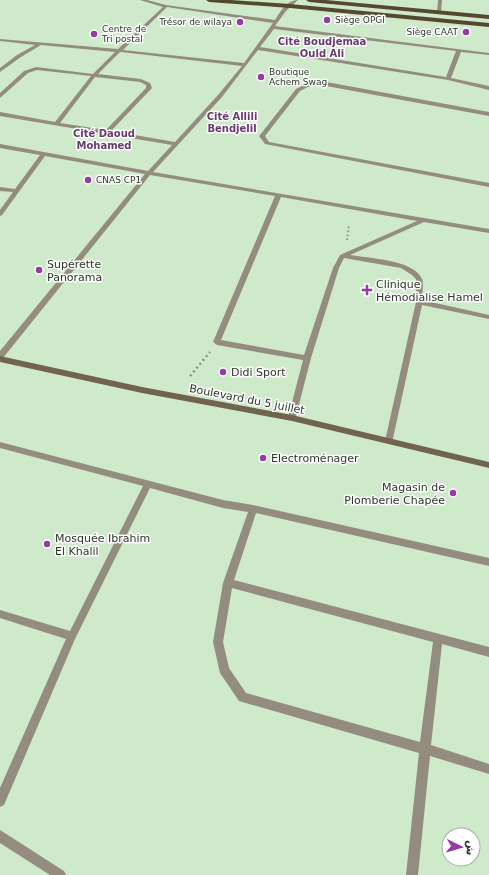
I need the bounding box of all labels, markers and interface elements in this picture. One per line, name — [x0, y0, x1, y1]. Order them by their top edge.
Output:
marker: Siège OPGI — [322, 15, 332, 25]
place label: Siège OPGI — [335, 15, 385, 25]
place label: Trésor de wilaya — [158, 17, 232, 27]
marker: Trésor de wilaya — [235, 17, 245, 27]
place label: Centre de Tri postal — [101, 24, 147, 44]
place label: Siège CAAT — [406, 27, 458, 37]
marker: Siège CAAT — [461, 27, 471, 37]
marker: Centre de Tri postal — [89, 29, 99, 39]
district label: Cité Boudjemaa Ould Ali — [278, 36, 366, 59]
place label: Boutique Achem Swag — [269, 67, 327, 87]
marker: Boutique Achem Swag — [256, 72, 266, 82]
district label: Cité Allili Bendjelil — [207, 111, 257, 134]
district label: Cité Daoud Mohamed — [73, 128, 135, 151]
marker: CNAS CP1 — [83, 175, 93, 185]
place label: CNAS CP1 — [96, 175, 141, 185]
place label: Supérette Panorama — [47, 258, 102, 284]
marker: Supérette Panorama — [34, 265, 44, 275]
place label: Clinique Hémodialise Hamel — [376, 278, 483, 304]
marker: Clinique Hémodialise Hamel — [361, 284, 373, 296]
place label: Didi Sport — [231, 366, 286, 379]
marker: Didi Sport — [218, 367, 228, 377]
street label: Boulevard du 5 juillet — [188, 382, 306, 417]
place label: Electroménager — [271, 452, 359, 465]
marker: Electroménager — [258, 453, 268, 463]
place label: Magasin de Plomberie Chapée — [344, 481, 445, 507]
marker: Magasin de Plomberie Chapée — [448, 488, 458, 498]
place label: Mosquée Ibrahim El Khalil — [55, 532, 150, 558]
marker: Mosquée Ibrahim El Khalil — [42, 539, 52, 549]
north arrow — [441, 827, 481, 867]
text: ش — [463, 840, 478, 856]

